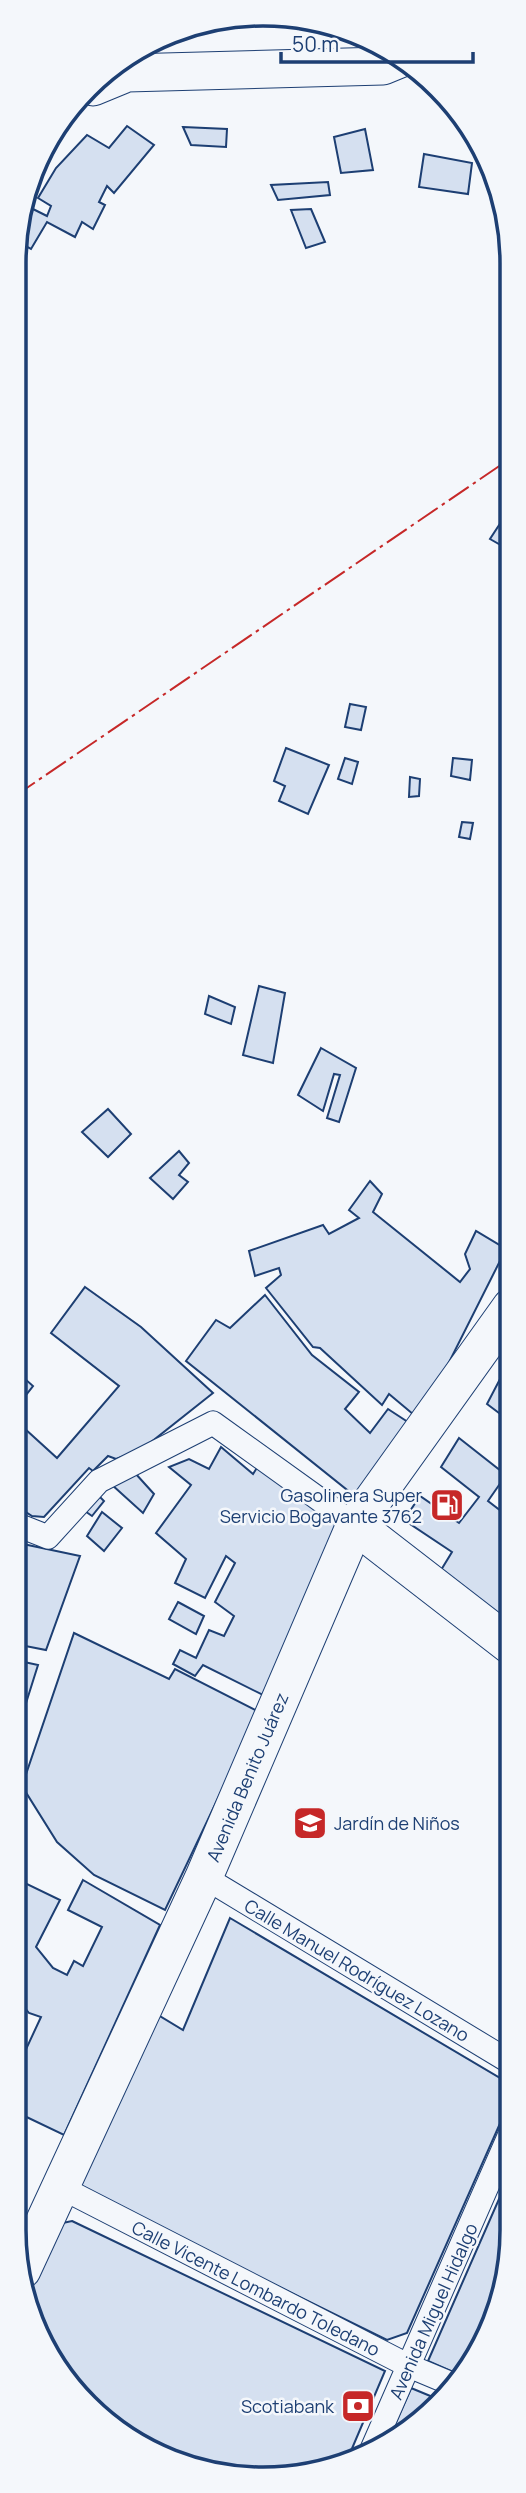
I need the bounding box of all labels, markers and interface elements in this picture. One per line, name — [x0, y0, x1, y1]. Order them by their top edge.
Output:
scale bar — [281, 21, 474, 65]
text: 50 m — [292, 30, 339, 58]
place label: Gasolinera Super Servicio Bogavante 3762 — [220, 1483, 423, 1528]
fuel station icon: Gasolinera Super Servicio Bogavante 3762 — [428, 1486, 466, 1524]
street label: Avenida Benito Juárez — [200, 1689, 294, 1865]
school or university icon: Jardín de Niños — [291, 1804, 329, 1842]
place label: Jardín de Niños — [334, 1811, 460, 1835]
street label: Calle Manuel Rodríguez Lozano — [240, 1893, 474, 2047]
street label: Calle Vicente Lombardo Toledano — [128, 2215, 384, 2361]
street label: Avenida Miguel Hidalgo — [383, 2219, 483, 2403]
bank icon: Scotiabank — [339, 2387, 377, 2425]
place label: Scotiabank — [241, 2394, 335, 2418]

